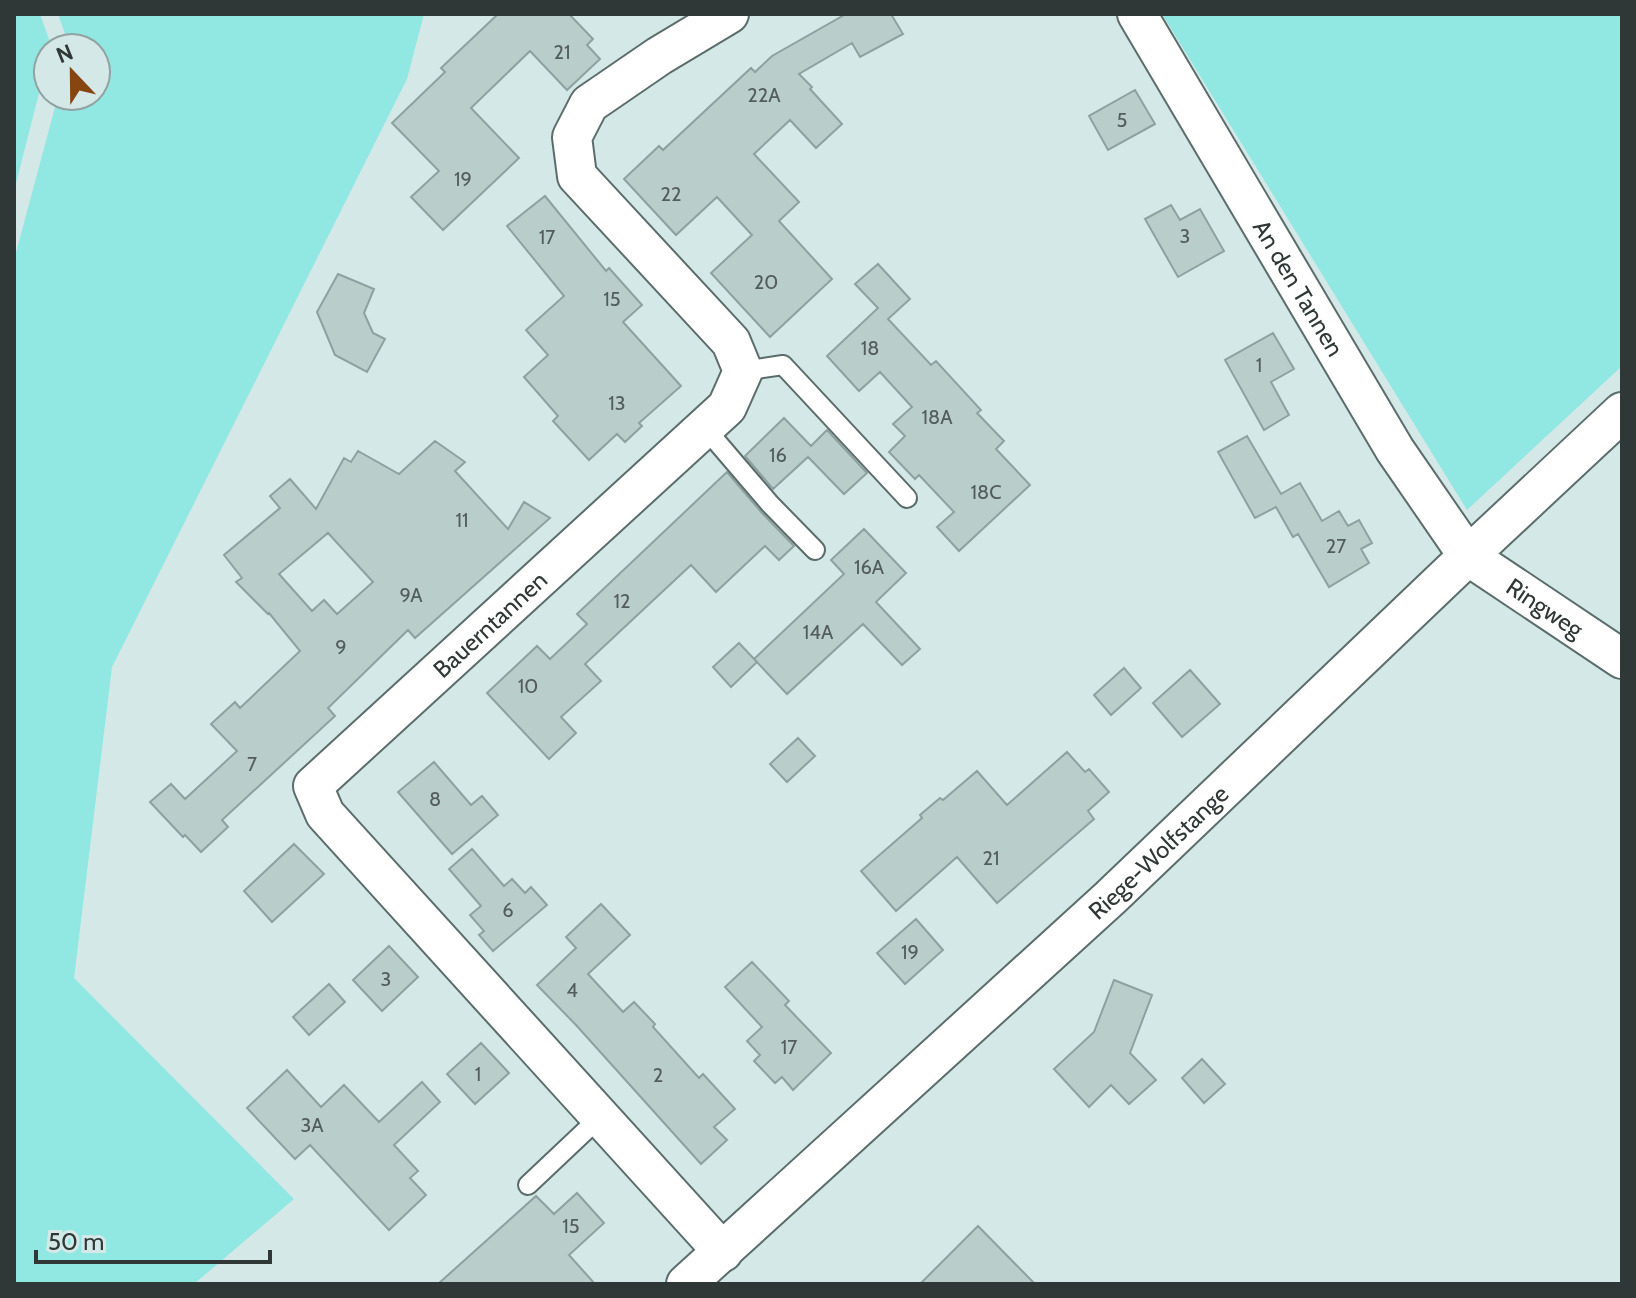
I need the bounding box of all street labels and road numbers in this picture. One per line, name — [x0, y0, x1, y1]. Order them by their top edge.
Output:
street label: An den Tannen — [1247, 214, 1351, 361]
street label: Bauerntannen — [427, 565, 553, 683]
street label: Ringweg — [1501, 571, 1590, 644]
street label: Riege-Wolfstange — [1082, 779, 1234, 925]

